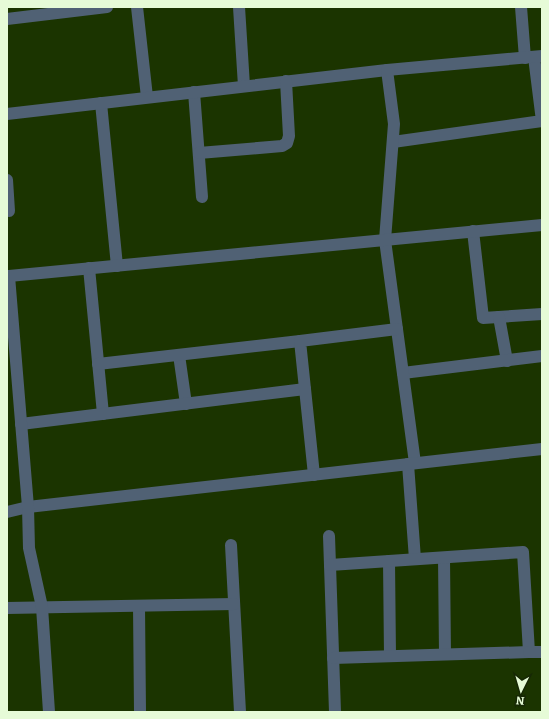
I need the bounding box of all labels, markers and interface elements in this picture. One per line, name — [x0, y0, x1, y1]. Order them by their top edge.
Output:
north arrow — [501, 671, 541, 711]
text: N — [515, 694, 525, 707]

